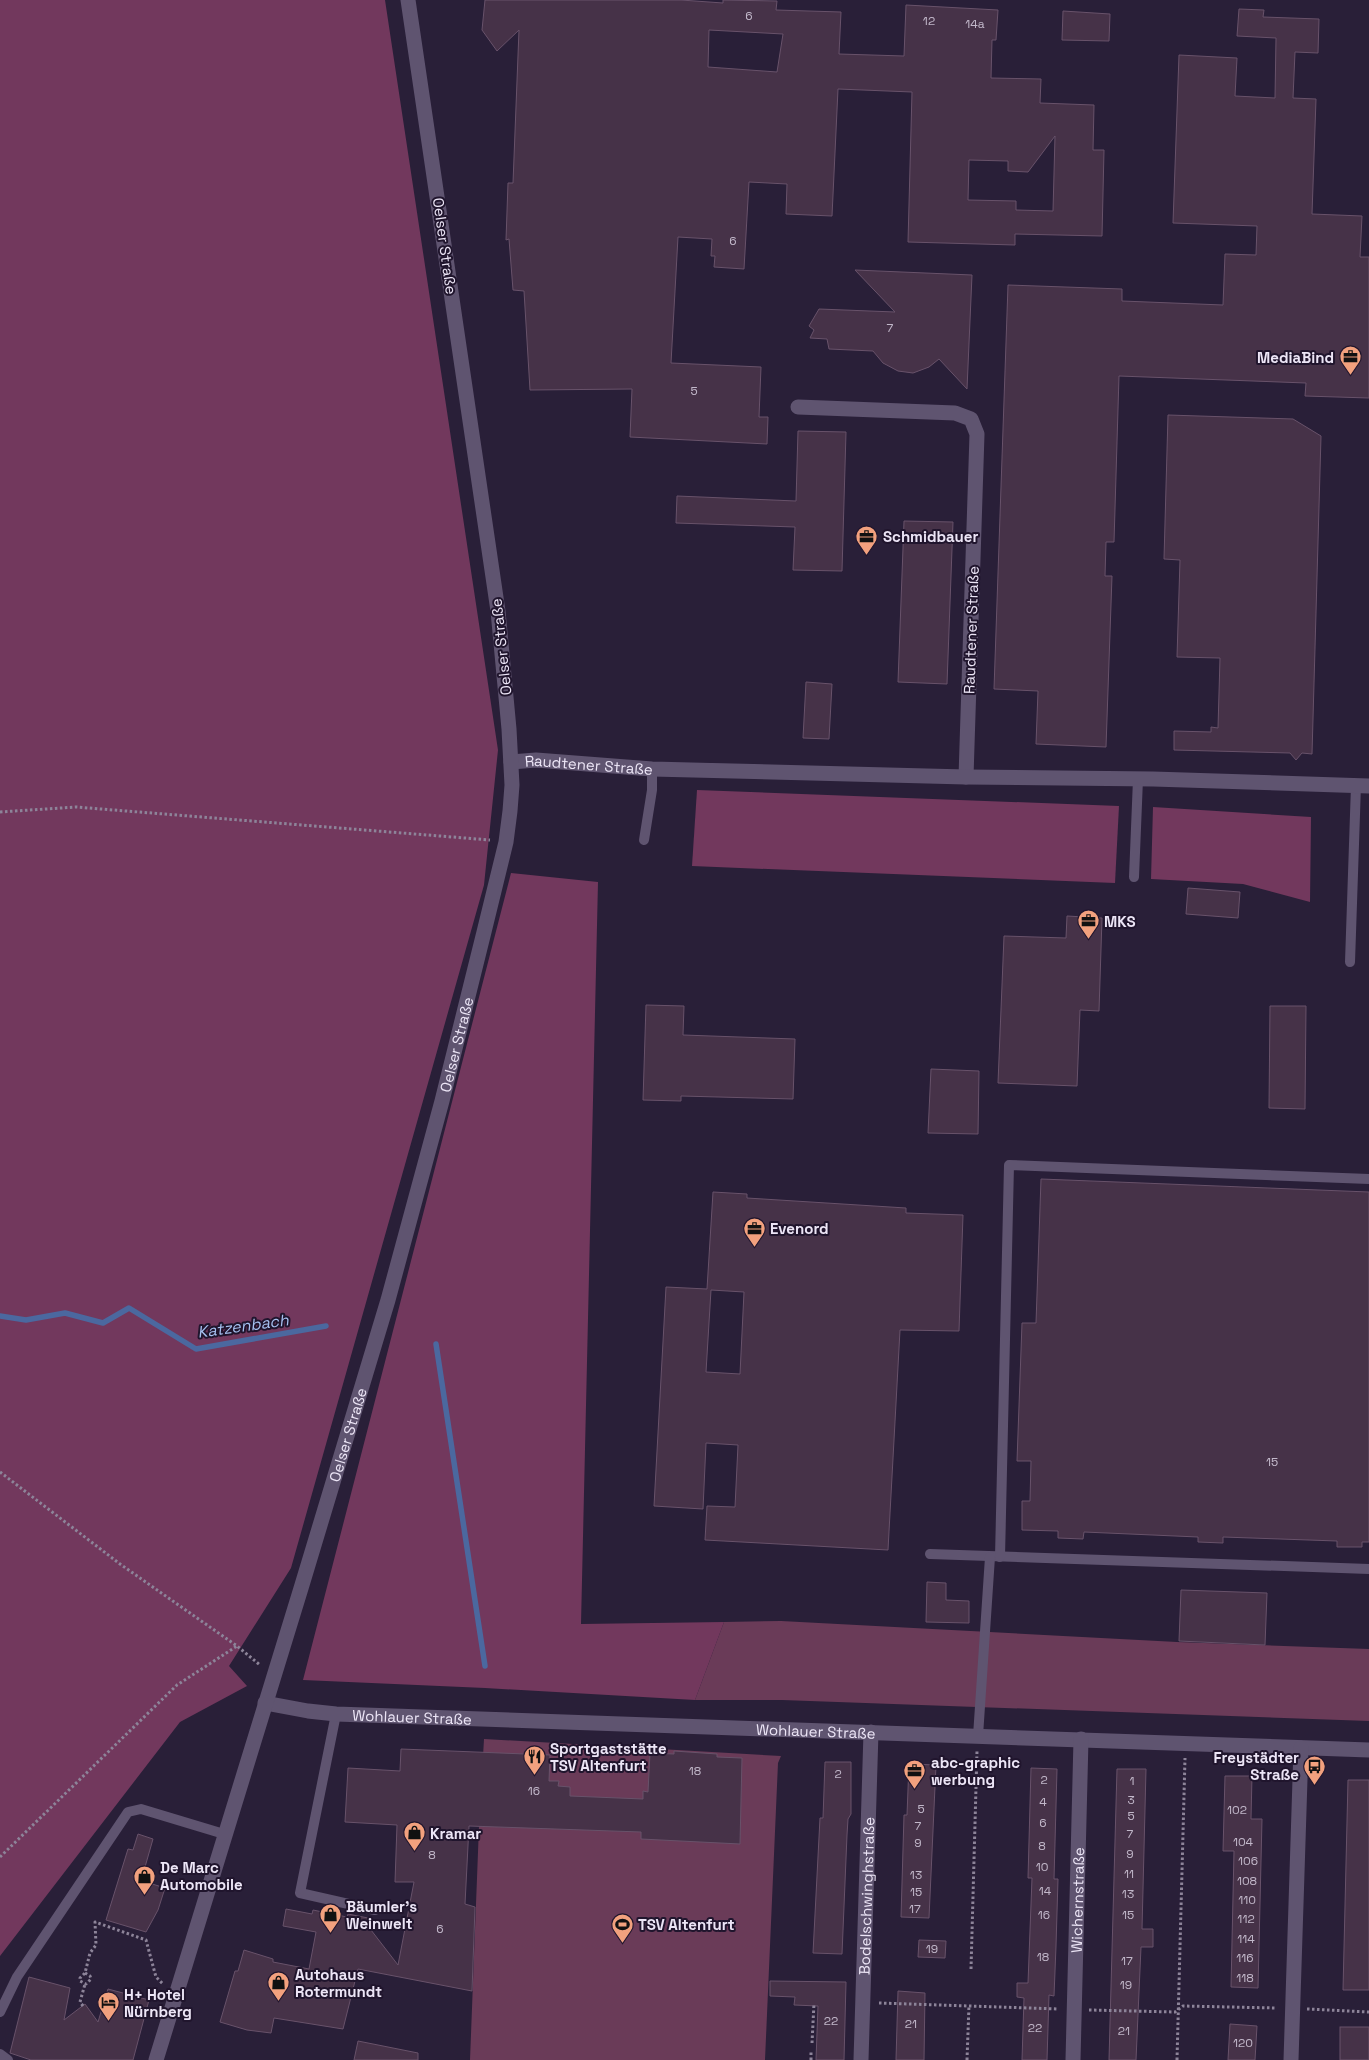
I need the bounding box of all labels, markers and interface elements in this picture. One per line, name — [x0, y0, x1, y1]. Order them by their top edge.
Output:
house number: 6 — [745, 8, 753, 24]
house number: 12 — [923, 13, 935, 29]
house number: 14a — [965, 16, 985, 32]
street label: Oelser Straße — [429, 197, 461, 296]
house number: 6 — [729, 233, 737, 249]
house number: 7 — [887, 320, 894, 336]
office icon: MediaBind — [1338, 345, 1362, 376]
place label: MediaBind — [1257, 348, 1334, 367]
house number: 5 — [690, 383, 698, 399]
office icon: Schmidbauer — [855, 524, 879, 555]
place label: Schmidbauer — [883, 527, 978, 546]
street label: Raudtener Straße — [959, 565, 983, 694]
street label: Oelser Straße — [486, 598, 516, 696]
street label: Raudtener Straße — [524, 750, 654, 779]
office icon: MKS — [1076, 909, 1100, 940]
place label: MKS — [1104, 912, 1136, 931]
street label: Oelser Straße — [435, 995, 477, 1094]
office icon: Evenord — [742, 1216, 766, 1247]
place label: Evenord — [770, 1219, 829, 1238]
water label: Katzenbach — [196, 1309, 291, 1343]
street label: Oelser Straße — [324, 1385, 371, 1484]
house number: 15 — [1266, 1454, 1278, 1470]
street label: Wohlauer Straße — [352, 1705, 472, 1728]
street label: Wohlauer Straße — [756, 1719, 876, 1742]
place label: Sportgaststätte TSV Altenfurt — [550, 1739, 667, 1775]
restaurant icon: Sportgaststätte TSV Altenfurt — [522, 1745, 546, 1776]
place label: Freystädter Straße — [1214, 1748, 1299, 1784]
place label: abc-graphic werbung — [931, 1753, 1020, 1789]
bus stop icon: Freystädter Straße — [1303, 1754, 1327, 1785]
office icon: abc-graphic werbung — [903, 1759, 927, 1790]
house number: 18 — [689, 1763, 701, 1779]
house number: 2 — [834, 1766, 842, 1782]
house number: 2 — [1040, 1772, 1048, 1788]
house number: 1 — [1129, 1773, 1135, 1789]
house number: 16 — [528, 1783, 540, 1799]
house number: 3 — [1127, 1792, 1135, 1808]
house number: 4 — [1039, 1794, 1047, 1810]
house number: 5 — [917, 1801, 925, 1817]
house number: 102 — [1227, 1802, 1247, 1818]
house number: 5 — [1127, 1808, 1135, 1824]
house number: 6 — [1039, 1815, 1047, 1831]
street label: Bodelschwinghstraße — [854, 1817, 878, 1975]
house number: 7 — [915, 1818, 922, 1834]
shop icon: Kramar — [402, 1821, 426, 1852]
place label: Kramar — [430, 1824, 481, 1843]
house number: 7 — [1127, 1826, 1134, 1842]
house number: 104 — [1233, 1834, 1254, 1850]
house number: 9 — [914, 1835, 922, 1851]
house number: 8 — [1038, 1838, 1046, 1854]
house number: 9 — [1126, 1846, 1134, 1862]
house number: 8 — [428, 1847, 436, 1863]
street label: Wichernstraße — [1066, 1847, 1088, 1953]
house number: 106 — [1238, 1853, 1258, 1869]
place label: De Marc Automobile — [160, 1858, 243, 1894]
house number: 10 — [1036, 1859, 1048, 1875]
shop icon: De Marc Automobile — [132, 1864, 156, 1895]
house number: 11 — [1124, 1866, 1134, 1882]
house number: 13 — [910, 1867, 922, 1883]
house number: 108 — [1237, 1873, 1257, 1889]
house number: 14 — [1039, 1883, 1052, 1899]
house number: 15 — [910, 1884, 922, 1900]
house number: 13 — [1122, 1886, 1134, 1902]
house number: 110 — [1238, 1892, 1256, 1908]
place label: Bäumler's Weinwelt — [346, 1897, 417, 1933]
house number: 17 — [909, 1901, 921, 1917]
shop icon: Bäumler's Weinwelt — [318, 1903, 342, 1934]
house number: 16 — [1038, 1907, 1050, 1923]
house number: 15 — [1122, 1907, 1134, 1923]
house number: 112 — [1237, 1911, 1255, 1927]
sports icon: TSV Altenfurt — [610, 1912, 634, 1943]
place label: TSV Altenfurt — [638, 1915, 735, 1934]
house number: 6 — [436, 1921, 444, 1937]
house number: 114 — [1237, 1931, 1255, 1947]
house number: 19 — [926, 1941, 938, 1957]
house number: 18 — [1037, 1949, 1049, 1965]
house number: 116 — [1236, 1950, 1254, 1966]
house number: 17 — [1121, 1953, 1133, 1969]
place label: Autohaus Rotermundt — [295, 1965, 382, 2001]
house number: 118 — [1236, 1970, 1254, 1986]
shop icon: Autohaus Rotermundt — [267, 1971, 291, 2002]
house number: 19 — [1120, 1977, 1132, 1993]
place label: H+ Hotel Nürnberg — [124, 1985, 192, 2021]
hotel icon: H+ Hotel Nürnberg — [96, 1991, 120, 2022]
house number: 22 — [824, 2013, 838, 2029]
house number: 21 — [905, 2016, 917, 2032]
house number: 22 — [1028, 2020, 1042, 2036]
house number: 21 — [1118, 2023, 1130, 2039]
house number: 120 — [1233, 2035, 1253, 2051]

